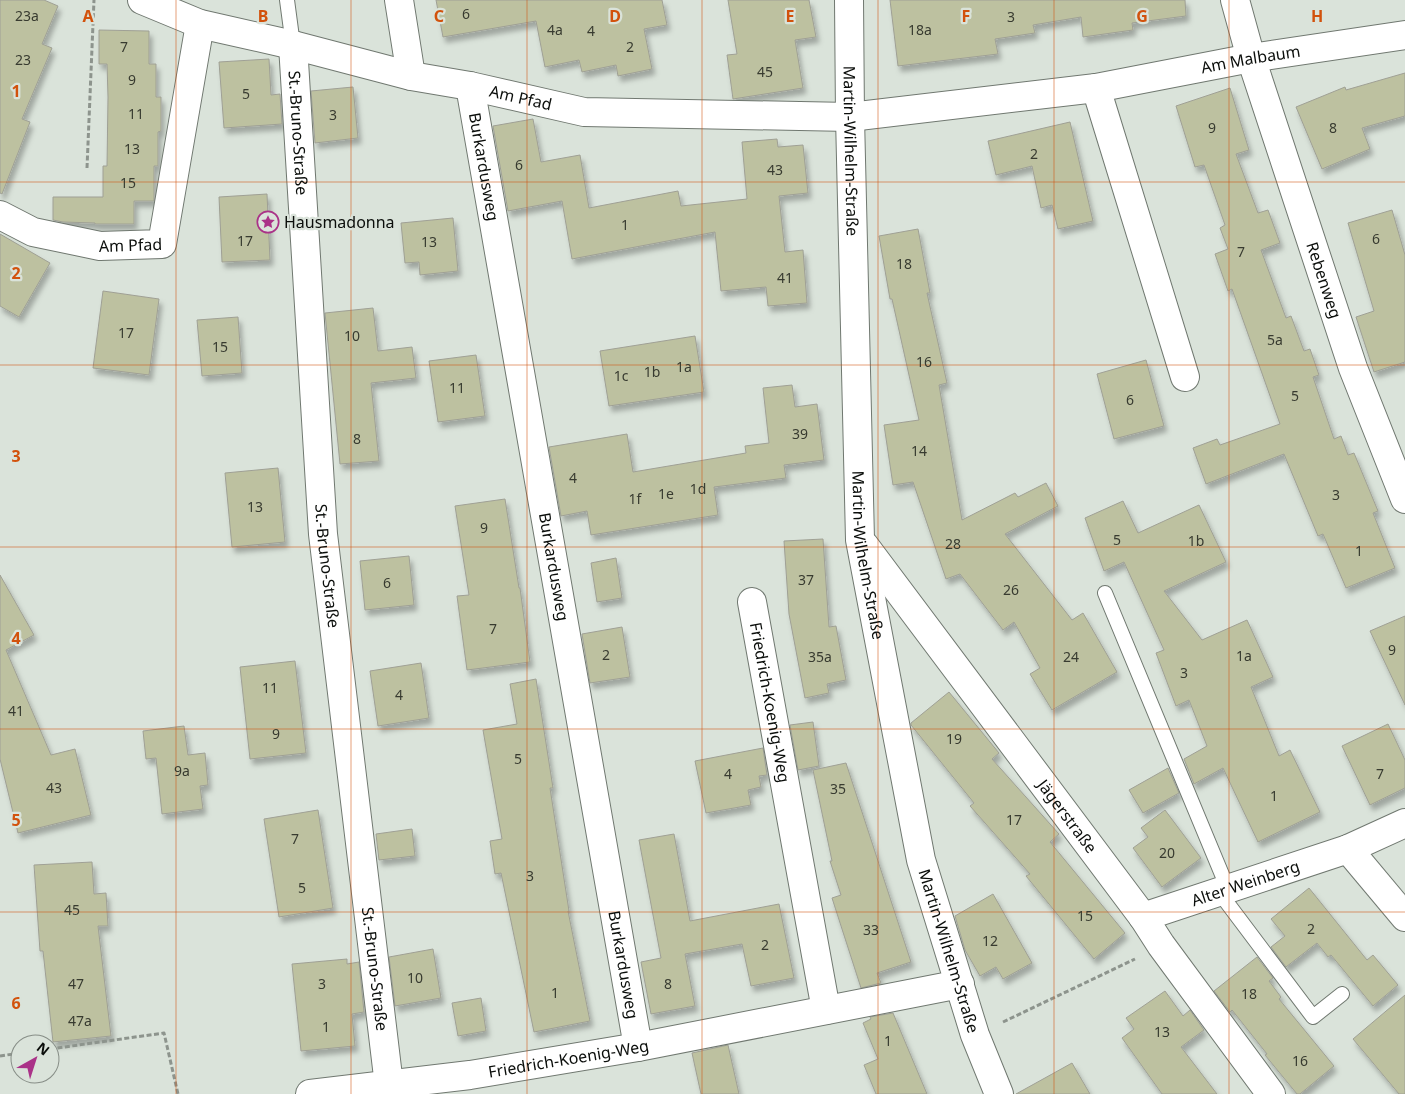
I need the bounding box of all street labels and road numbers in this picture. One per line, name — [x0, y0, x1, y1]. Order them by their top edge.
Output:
street label: Am Malbaum — [1199, 40, 1302, 78]
street label: Martin-Wilhelm-Straße — [839, 66, 864, 236]
street label: St.-Bruno-Straße — [284, 70, 313, 196]
street label: Am Pfad — [487, 80, 554, 115]
street label: Burkardusweg — [464, 111, 504, 223]
street label: Am Pfad — [98, 233, 162, 257]
street label: Rebenweg — [1301, 239, 1347, 321]
street label: Martin-Wilhelm-Straße — [847, 470, 890, 641]
street label: St.-Bruno-Straße — [310, 503, 345, 629]
street label: Burkardusweg — [534, 511, 574, 623]
street label: Friedrich-Koenig-Weg — [745, 620, 796, 784]
street label: Jägerstraße — [1031, 773, 1102, 857]
street label: Alter Weinberg — [1189, 855, 1302, 911]
street label: Martin-Wilhelm-Straße — [913, 866, 985, 1036]
street label: St.-Bruno-Straße — [357, 906, 393, 1032]
street label: Burkardusweg — [603, 909, 644, 1021]
street label: Friedrich-Koenig-Weg — [487, 1034, 651, 1083]

